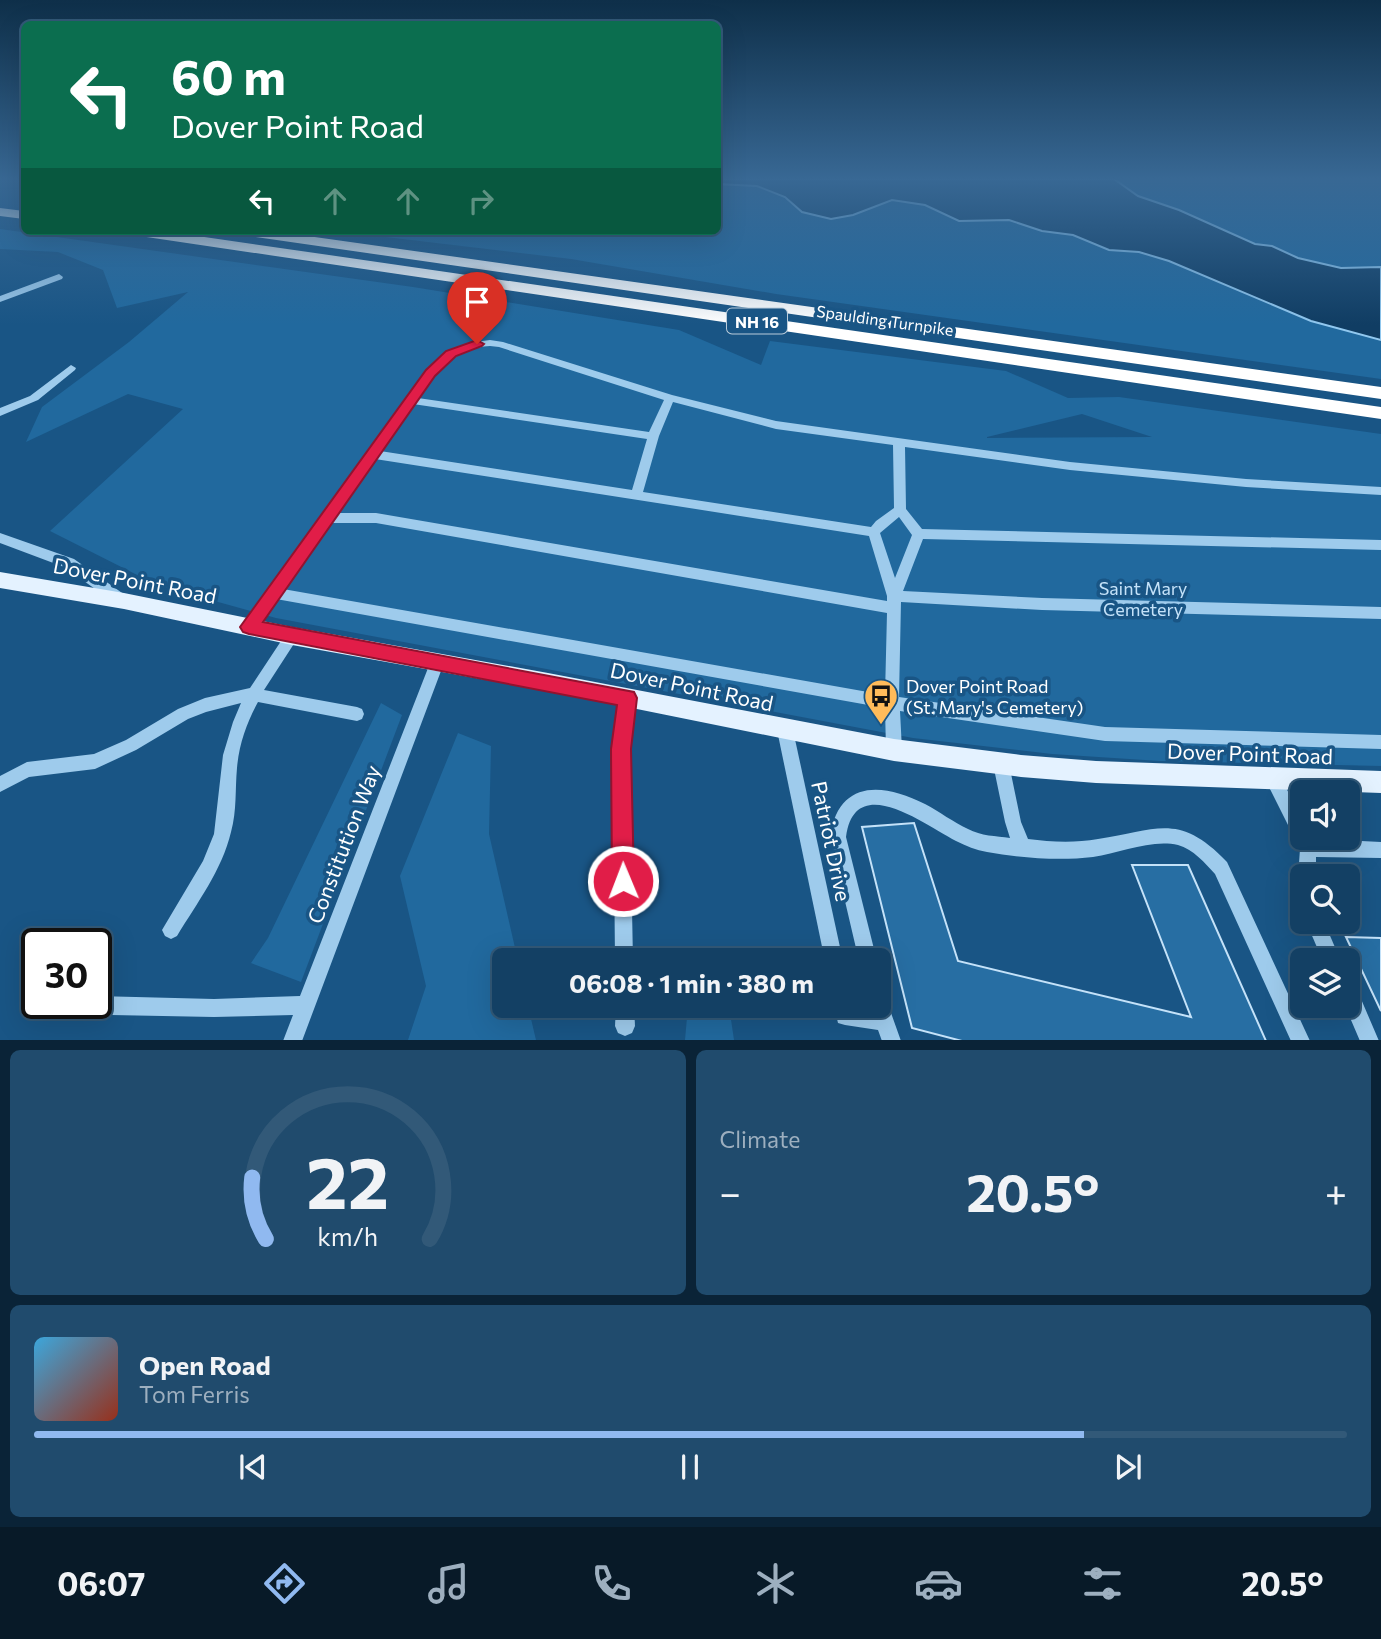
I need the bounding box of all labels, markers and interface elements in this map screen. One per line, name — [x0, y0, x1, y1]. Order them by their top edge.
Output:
text: 60 m — [171, 45, 286, 105]
icon: left — [56, 49, 147, 140]
text: Dover Point Road — [171, 105, 424, 145]
icon: left — [243, 182, 281, 220]
icon: ahead — [316, 182, 354, 220]
icon: ahead — [389, 182, 427, 220]
icon: right — [462, 182, 500, 220]
pin — [447, 272, 507, 344]
icon: arrive — [458, 283, 496, 321]
street label: Spaulding Turnpike — [815, 301, 955, 339]
road number: NH 16 — [727, 308, 787, 334]
street label: Dover Point Road — [51, 552, 219, 608]
park label: Saint Mary Cemetery — [1099, 577, 1187, 620]
street label: Dover Point Road — [608, 657, 776, 715]
place label: Dover Point Road (St. Mary's Cemetery) — [906, 675, 1083, 718]
bus stop icon: Dover Point Road (St. Mary's Cemetery) — [862, 677, 900, 726]
street label: Dover Point Road — [1167, 738, 1333, 768]
street label: Constitution Way — [301, 761, 385, 927]
street label: Patriot Drive — [807, 779, 857, 903]
map controls — [1290, 780, 1360, 1018]
button: sound — [1290, 780, 1360, 850]
position arrow — [586, 844, 660, 918]
button: search — [1290, 864, 1360, 934]
speed limit sign: 30 — [21, 928, 112, 1019]
button: layers — [1290, 948, 1360, 1018]
text: 06:08 · 1 min · 380 m — [569, 967, 814, 998]
text: Climate — [720, 1125, 801, 1153]
text: 22 — [306, 1135, 389, 1224]
text: 20.5° — [966, 1159, 1100, 1223]
text: − — [720, 1168, 741, 1215]
text: + — [1325, 1168, 1347, 1215]
text: km/h — [317, 1220, 378, 1250]
text: Open Road — [139, 1349, 271, 1380]
text: Tom Ferris — [139, 1380, 250, 1408]
icon: previous — [234, 1448, 272, 1486]
icon: pause — [671, 1448, 709, 1486]
icon: next — [1109, 1448, 1147, 1486]
icon: directions — [260, 1559, 309, 1608]
icon: music — [424, 1559, 473, 1608]
icon: phone — [587, 1559, 636, 1608]
icon: climate — [751, 1559, 800, 1608]
icon: car — [914, 1559, 963, 1608]
icon: filters — [1078, 1559, 1127, 1608]
text: 06:07 — [57, 1563, 145, 1603]
text: 20.5° — [1241, 1563, 1324, 1603]

